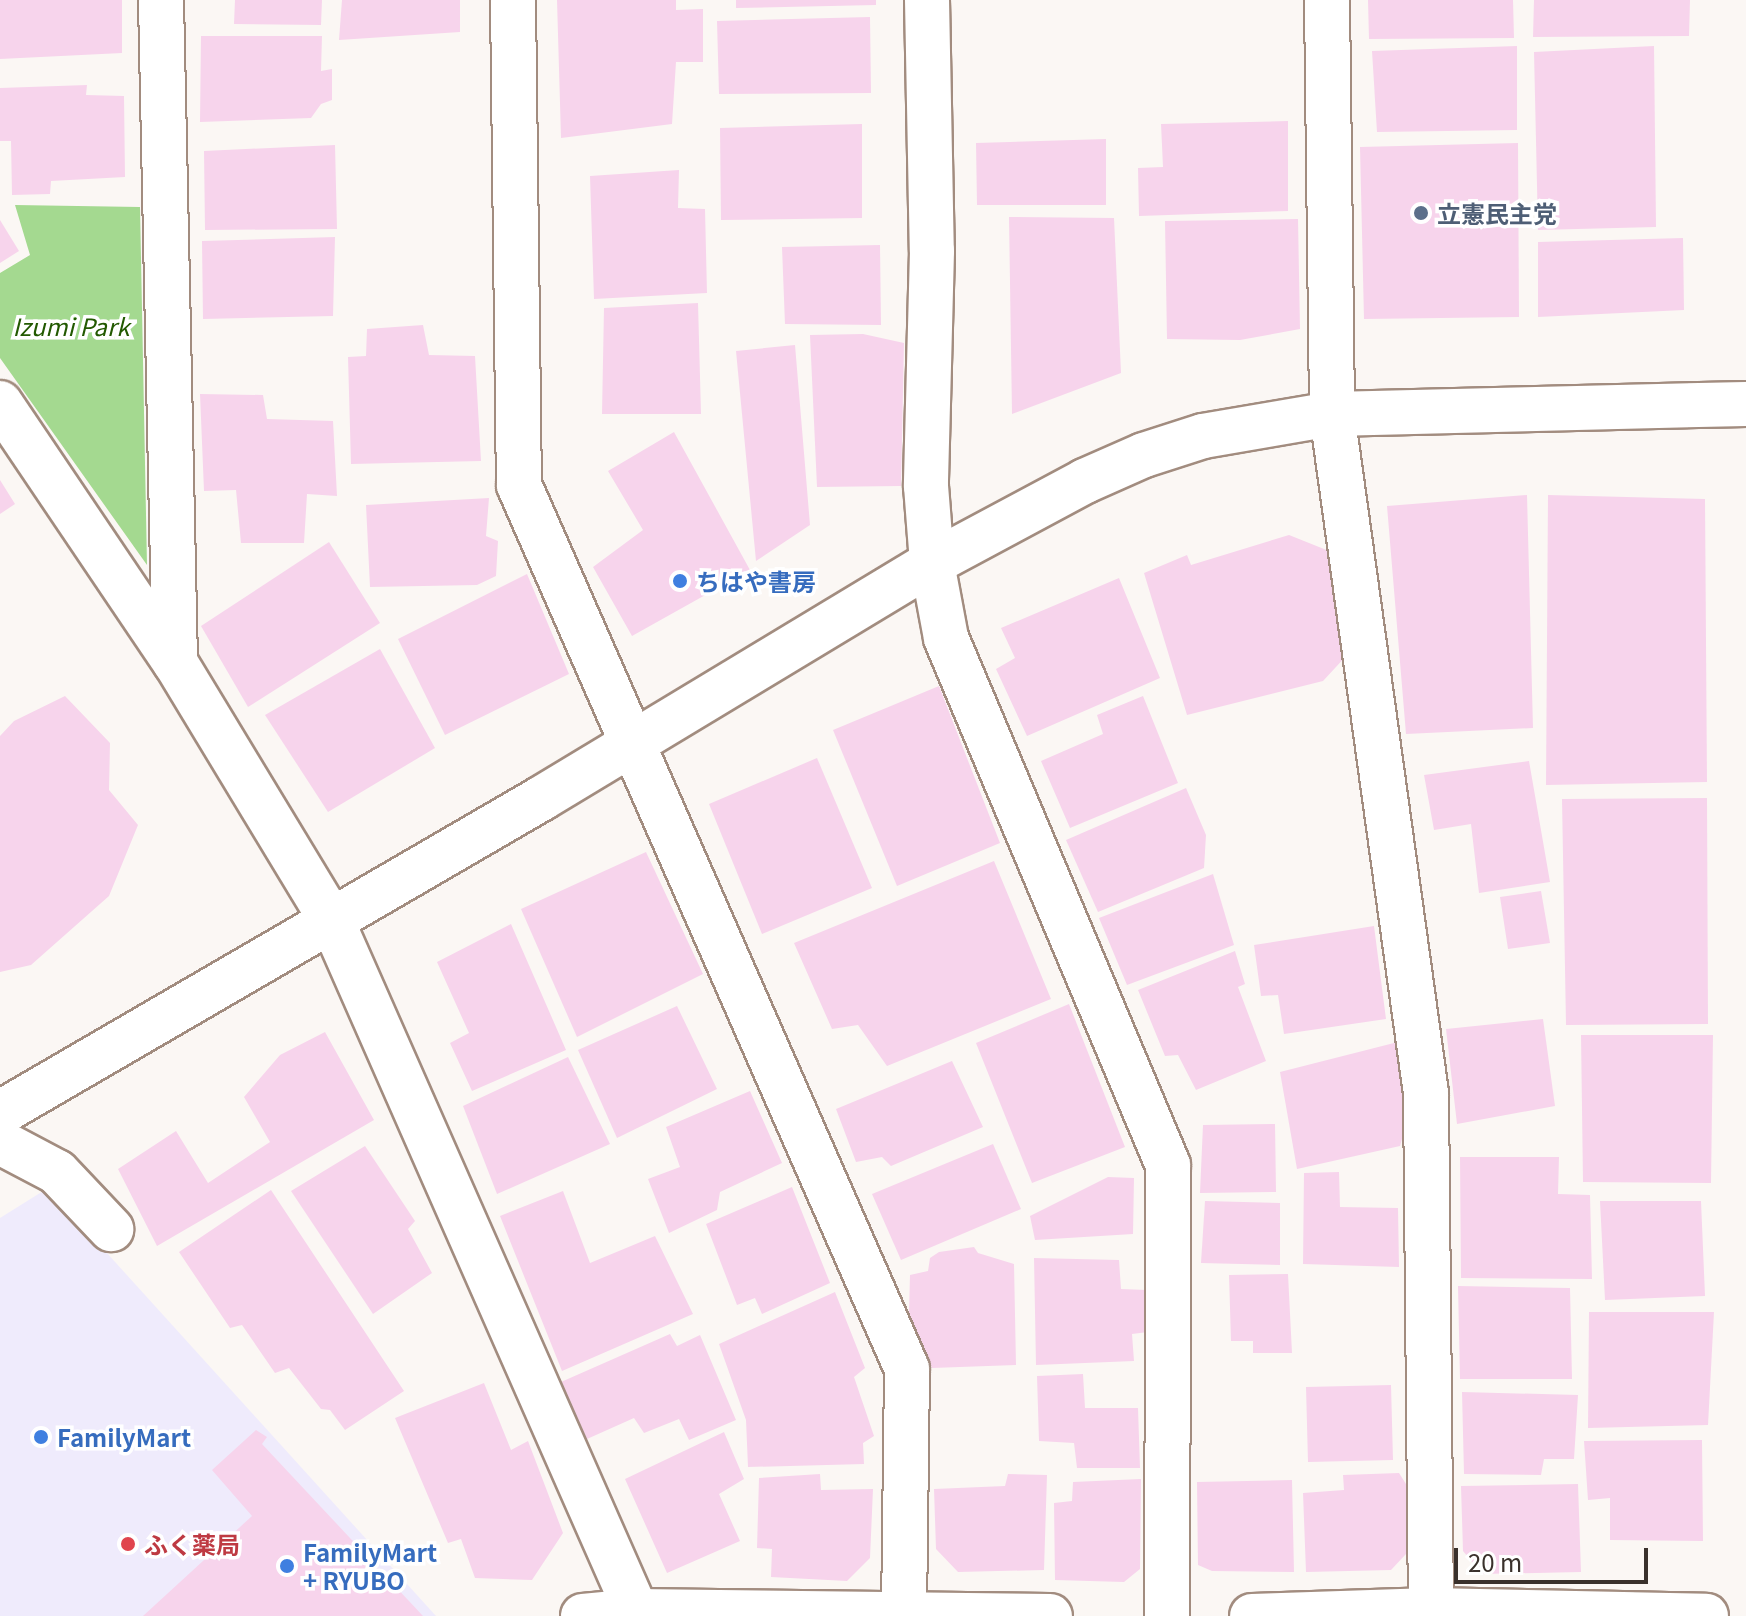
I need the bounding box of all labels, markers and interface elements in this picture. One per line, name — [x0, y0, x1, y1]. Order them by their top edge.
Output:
place label: 立憲民主党 — [1437, 199, 1557, 227]
marker: 立憲民主党 — [1412, 204, 1430, 222]
park label: Izumi Park — [13, 312, 129, 340]
place label: ちはや書房 — [696, 567, 816, 595]
marker: ちはや書房 — [671, 572, 689, 590]
place label: FamilyMart — [57, 1423, 191, 1451]
marker: FamilyMart — [32, 1428, 50, 1446]
place label: ふく薬局 — [144, 1530, 240, 1558]
scale bar — [1458, 1532, 1652, 1582]
marker: ふく薬局 — [119, 1535, 137, 1553]
place label: FamilyMart + RYUBO — [303, 1538, 437, 1594]
text: 20 m — [1468, 1544, 1522, 1579]
marker: FamilyMart + RYUBO — [278, 1557, 296, 1575]

